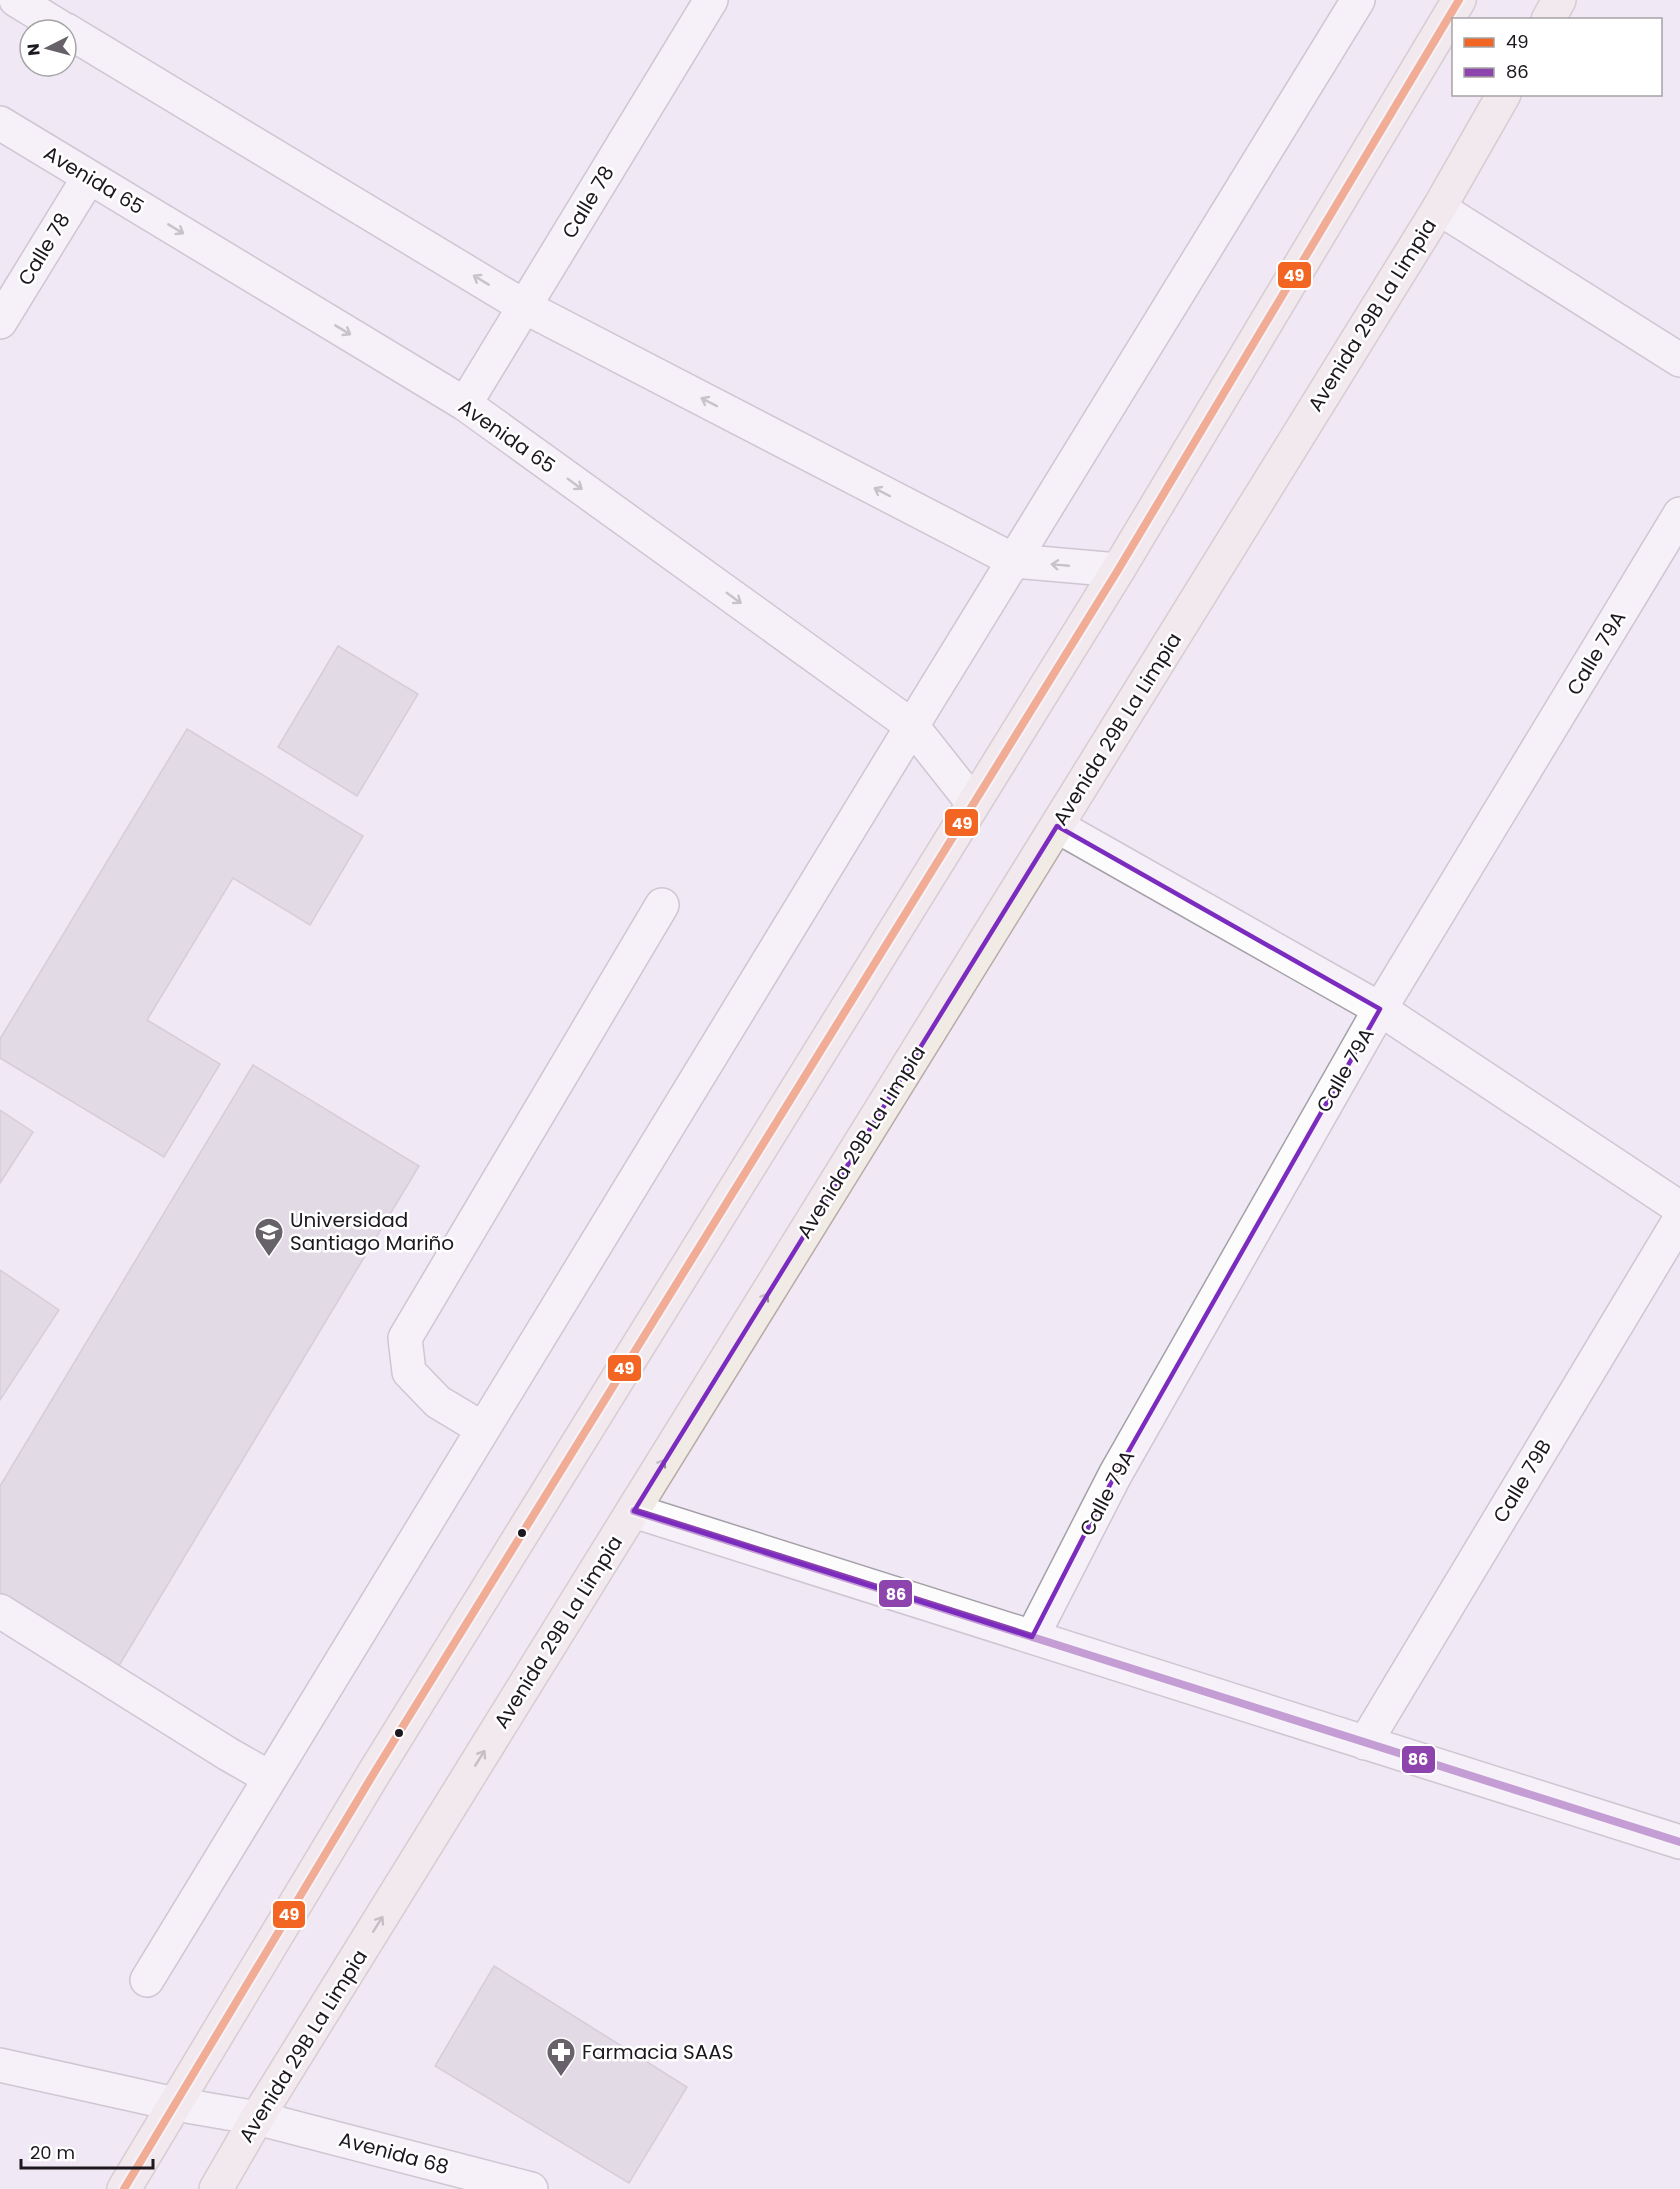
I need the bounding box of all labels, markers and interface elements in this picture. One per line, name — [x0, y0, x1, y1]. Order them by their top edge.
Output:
north arrow — [18, 18, 78, 78]
legend — [1452, 18, 1662, 96]
text: 49 — [1506, 29, 1529, 54]
text: N — [22, 42, 46, 57]
text: 86 — [1506, 59, 1529, 84]
street label: Avenida 65 — [39, 139, 149, 221]
street label: Calle 78 — [555, 160, 621, 244]
street label: Calle 78 — [11, 207, 77, 291]
street label: Avenida 29B La Limpia — [1301, 213, 1443, 417]
one-way arrow — [167, 224, 184, 236]
line badge: 49 — [1277, 261, 1312, 289]
text: 49 — [1284, 264, 1304, 287]
one-way arrow — [473, 274, 490, 286]
one-way arrow — [334, 325, 351, 337]
street label: Avenida 65 — [453, 392, 561, 480]
one-way arrow — [700, 396, 718, 407]
one-way arrow — [567, 478, 583, 490]
one-way arrow — [873, 486, 891, 497]
one-way arrow — [1050, 559, 1070, 570]
one-way arrow — [725, 592, 741, 604]
street label: Calle 79A — [1560, 606, 1632, 700]
street label: Avenida 29B La Limpia — [1046, 627, 1188, 831]
line badge: 49 — [944, 808, 979, 837]
text: 49 — [952, 812, 972, 835]
street label: Calle 79A — [1309, 1022, 1381, 1118]
street label: Avenida 29B La Limpia — [790, 1040, 932, 1244]
place label: Universidad Santiago Mariño — [290, 1206, 454, 1257]
school or university icon: Universidad Santiago Mariño — [253, 1216, 285, 1258]
one-way arrow — [757, 1293, 769, 1310]
line badge: 49 — [607, 1354, 642, 1382]
text: 49 — [614, 1357, 634, 1380]
street label: Calle 79B — [1486, 1434, 1558, 1528]
street label: Calle 79A — [1073, 1445, 1141, 1541]
one-way arrow — [655, 1459, 667, 1476]
unlabelled marker — [516, 1527, 528, 1539]
street label: Avenida 29B La Limpia — [487, 1530, 629, 1734]
line badge: 86 — [878, 1579, 913, 1608]
text: 86 — [886, 1583, 906, 1606]
unlabelled marker — [393, 1727, 405, 1739]
line badge: 86 — [1401, 1745, 1436, 1774]
text: 86 — [1408, 1748, 1428, 1771]
one-way arrow — [475, 1750, 487, 1767]
line badge: 49 — [272, 1900, 306, 1929]
text: 49 — [279, 1903, 299, 1926]
one-way arrow — [372, 1916, 384, 1933]
street label: Avenida 29B La Limpia — [232, 1944, 374, 2148]
pharmacy icon: Farmacia SAAS — [545, 2036, 577, 2078]
place label: Farmacia SAAS — [582, 2038, 734, 2066]
street label: Avenida 68 — [336, 2125, 452, 2181]
scale bar — [21, 2132, 153, 2170]
text: 20 m — [30, 2140, 75, 2165]

